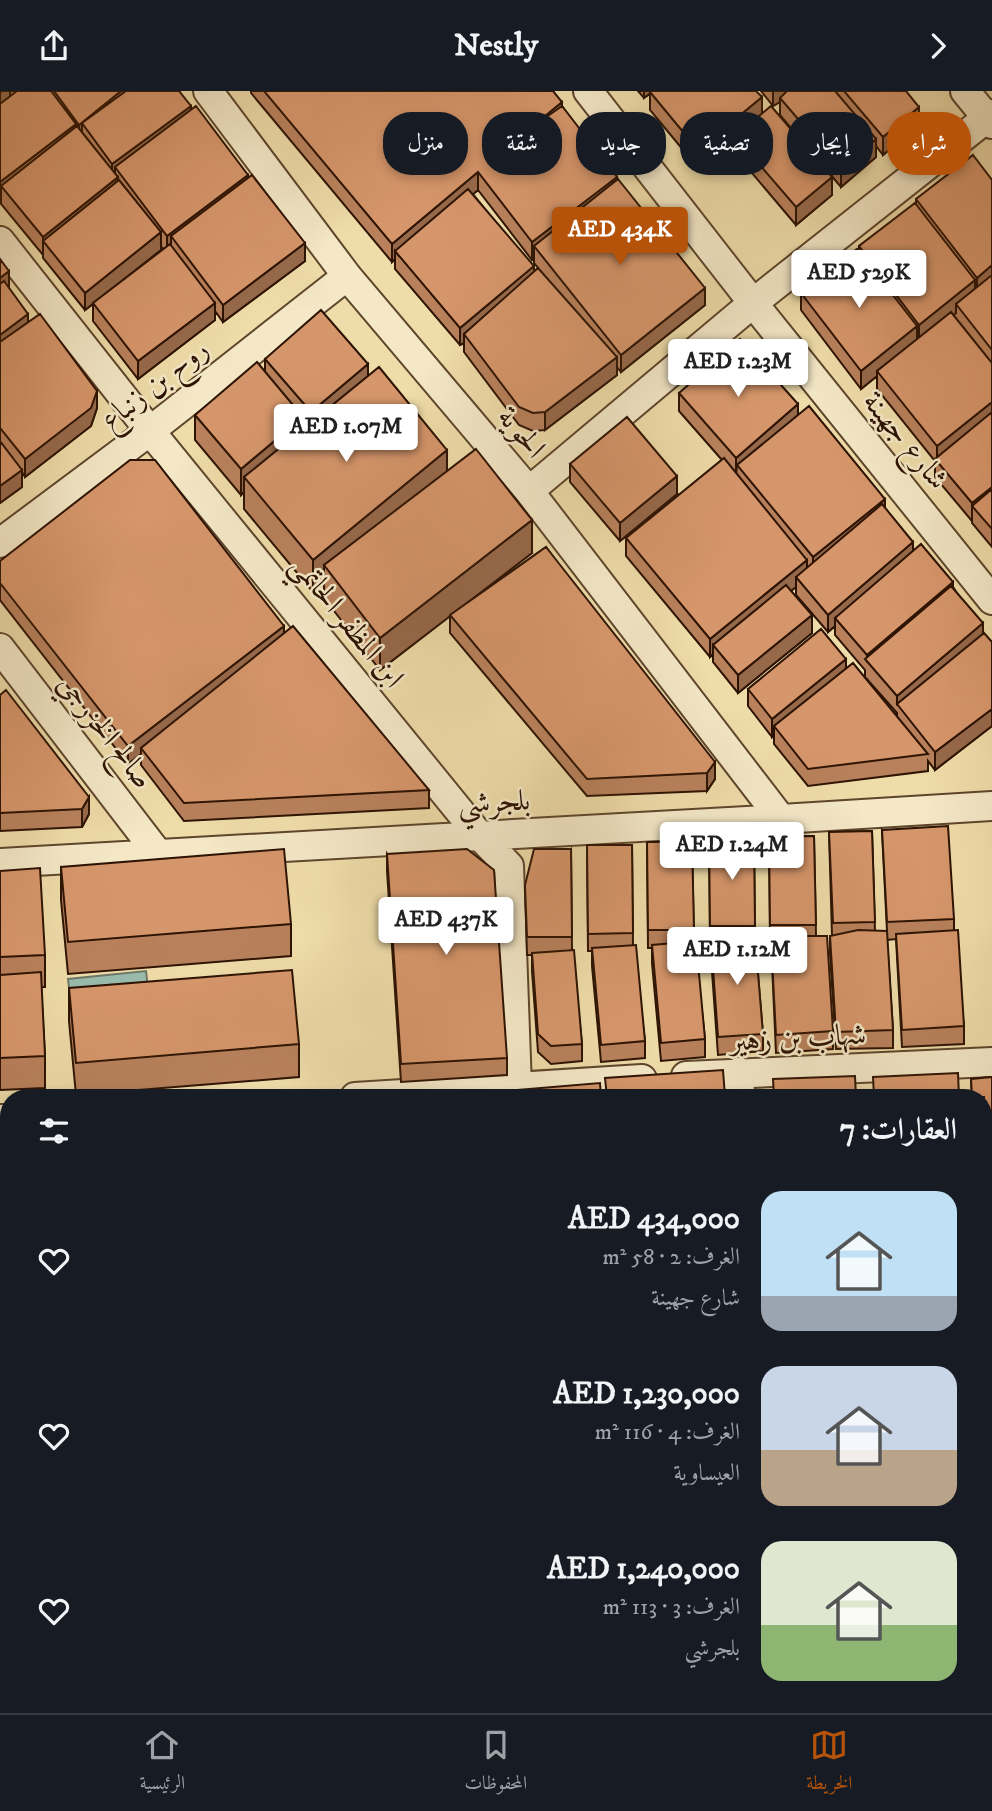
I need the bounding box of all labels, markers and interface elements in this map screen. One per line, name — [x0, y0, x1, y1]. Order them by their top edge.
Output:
text: Nestly — [454, 26, 538, 66]
icon: share — [35, 27, 73, 65]
icon: forward — [919, 27, 957, 65]
chip: منزل — [383, 112, 468, 175]
chip: شقة — [482, 112, 562, 175]
chip: جديد — [576, 112, 666, 175]
chip: تصفية — [680, 112, 773, 175]
chip: إيجار — [787, 112, 873, 175]
chip: شراء — [887, 112, 971, 175]
pin: AED 434K — [548, 207, 692, 267]
text: AED 434K — [568, 215, 672, 244]
pin: AED 529K — [787, 251, 931, 310]
text: AED 529K — [807, 258, 911, 287]
street label: روح بن زنباع — [93, 331, 220, 444]
pin: AED 1.23M — [658, 339, 818, 399]
text: AED 1.23M — [684, 347, 792, 376]
street label: شارع جهينة — [850, 384, 956, 501]
street label: الحوية — [489, 399, 553, 467]
pin: AED 1.07M — [266, 405, 426, 464]
text: AED 1.07M — [290, 412, 402, 441]
street label: ابن المظفر الحاتمي — [276, 548, 412, 701]
street label: صالح الخزرجي — [45, 667, 161, 800]
street label: بلجرشي — [457, 782, 532, 831]
pin: AED 1.24M — [652, 823, 812, 882]
text: AED 1.24M — [676, 830, 788, 859]
pin: AED 437K — [374, 897, 518, 957]
text: AED 437K — [394, 905, 498, 934]
pin: AED 1.12M — [657, 927, 817, 987]
text: AED 1.12M — [683, 935, 791, 964]
street label: شهاب بن زهير — [726, 1016, 867, 1061]
icon: filters — [35, 1112, 73, 1150]
text: العقارات: 7 — [840, 1112, 957, 1149]
text: AED 434,000 — [568, 1201, 740, 1238]
icon: home — [817, 1219, 901, 1303]
icon: heart — [35, 1242, 73, 1280]
text: الغرف: 2 · 58 m² — [603, 1243, 740, 1272]
text: شارع جهينة — [651, 1284, 740, 1313]
text: AED 1,230,000 — [553, 1376, 740, 1413]
icon: home — [817, 1394, 901, 1478]
icon: heart — [35, 1417, 73, 1455]
text: الغرف: 4 · 116 m² — [595, 1418, 740, 1447]
text: العيساوية — [674, 1459, 740, 1488]
text: AED 1,240,000 — [547, 1551, 740, 1588]
icon: home — [817, 1569, 901, 1653]
icon: heart — [35, 1592, 73, 1630]
text: الغرف: 3 · 113 m² — [603, 1593, 740, 1622]
text: بلجرشي — [684, 1634, 740, 1663]
tab: الرئيسية — [140, 1726, 185, 1801]
tab: المحفوظات — [464, 1726, 527, 1801]
tab: الخريطة — [806, 1726, 852, 1801]

